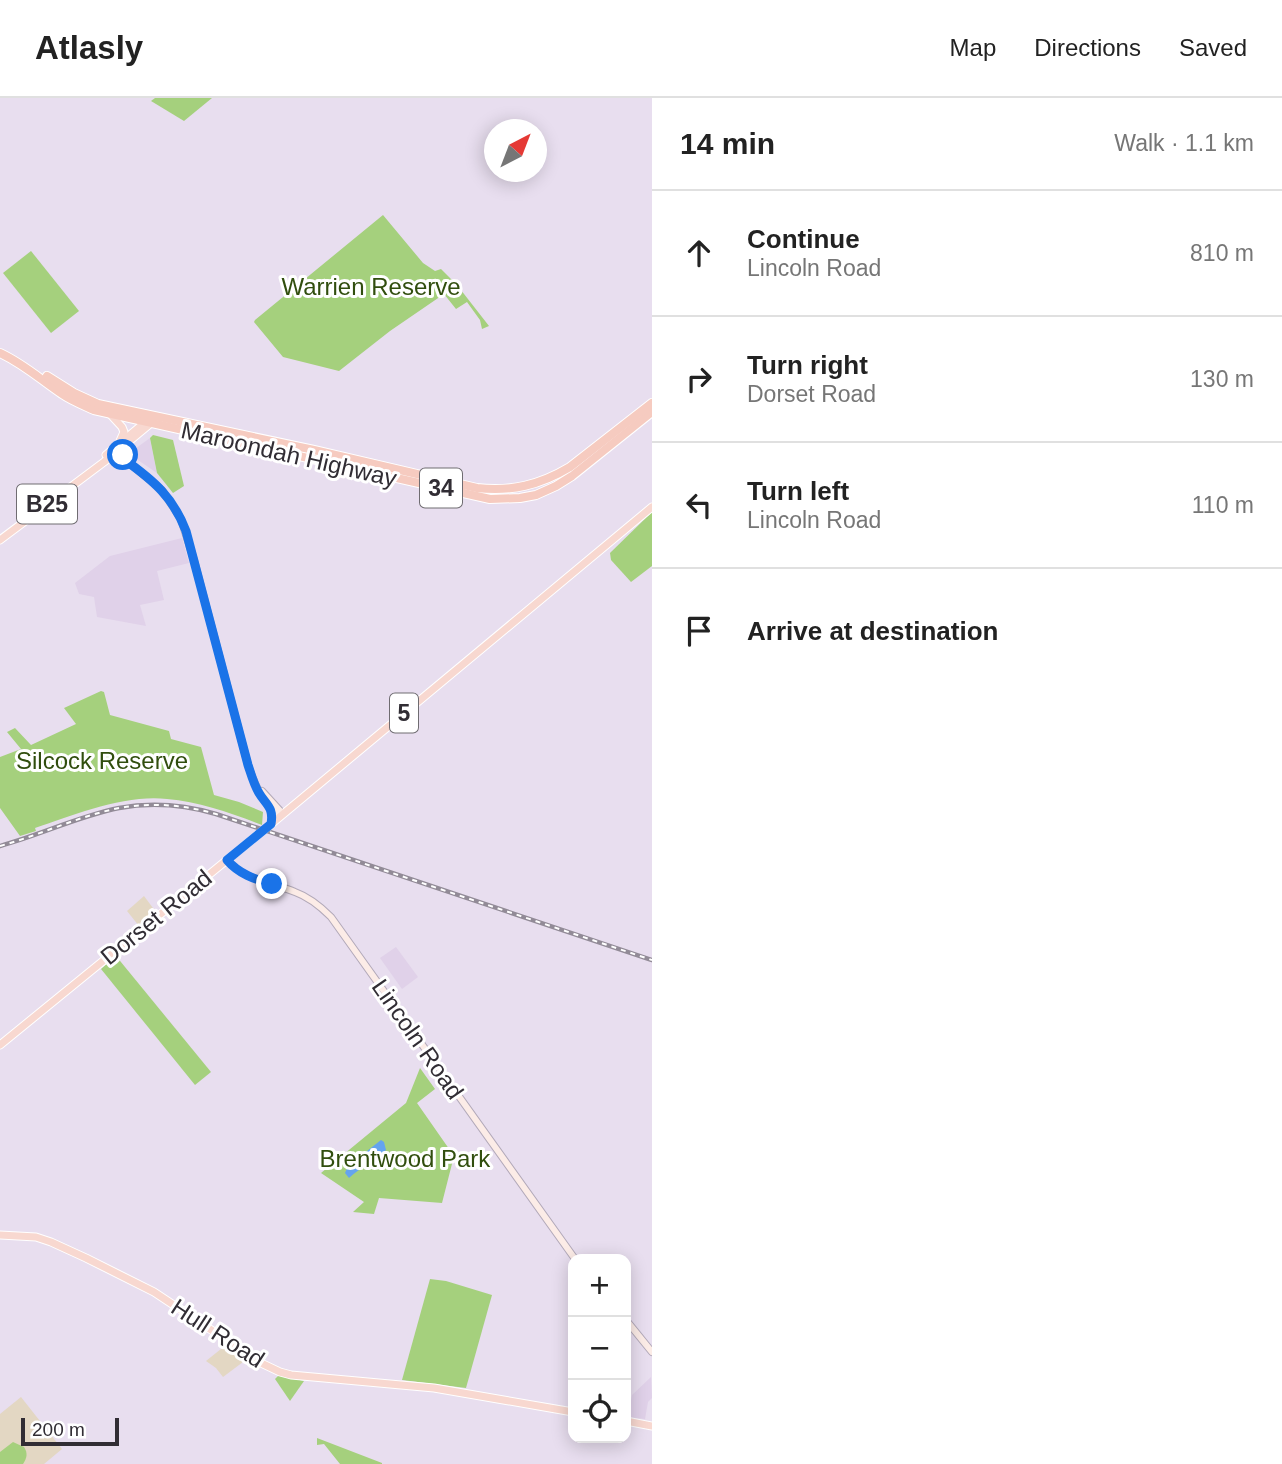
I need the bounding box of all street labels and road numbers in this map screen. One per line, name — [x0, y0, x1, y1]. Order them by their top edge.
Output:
street label: Maroondah Highway — [179, 416, 399, 492]
road number: 34 — [420, 468, 462, 508]
road number: B25 — [17, 484, 77, 524]
road number: 5 — [390, 694, 418, 733]
street label: Dorset Road — [95, 864, 217, 970]
street label: Lincoln Road — [367, 974, 469, 1104]
street label: Hull Road — [166, 1293, 270, 1373]

